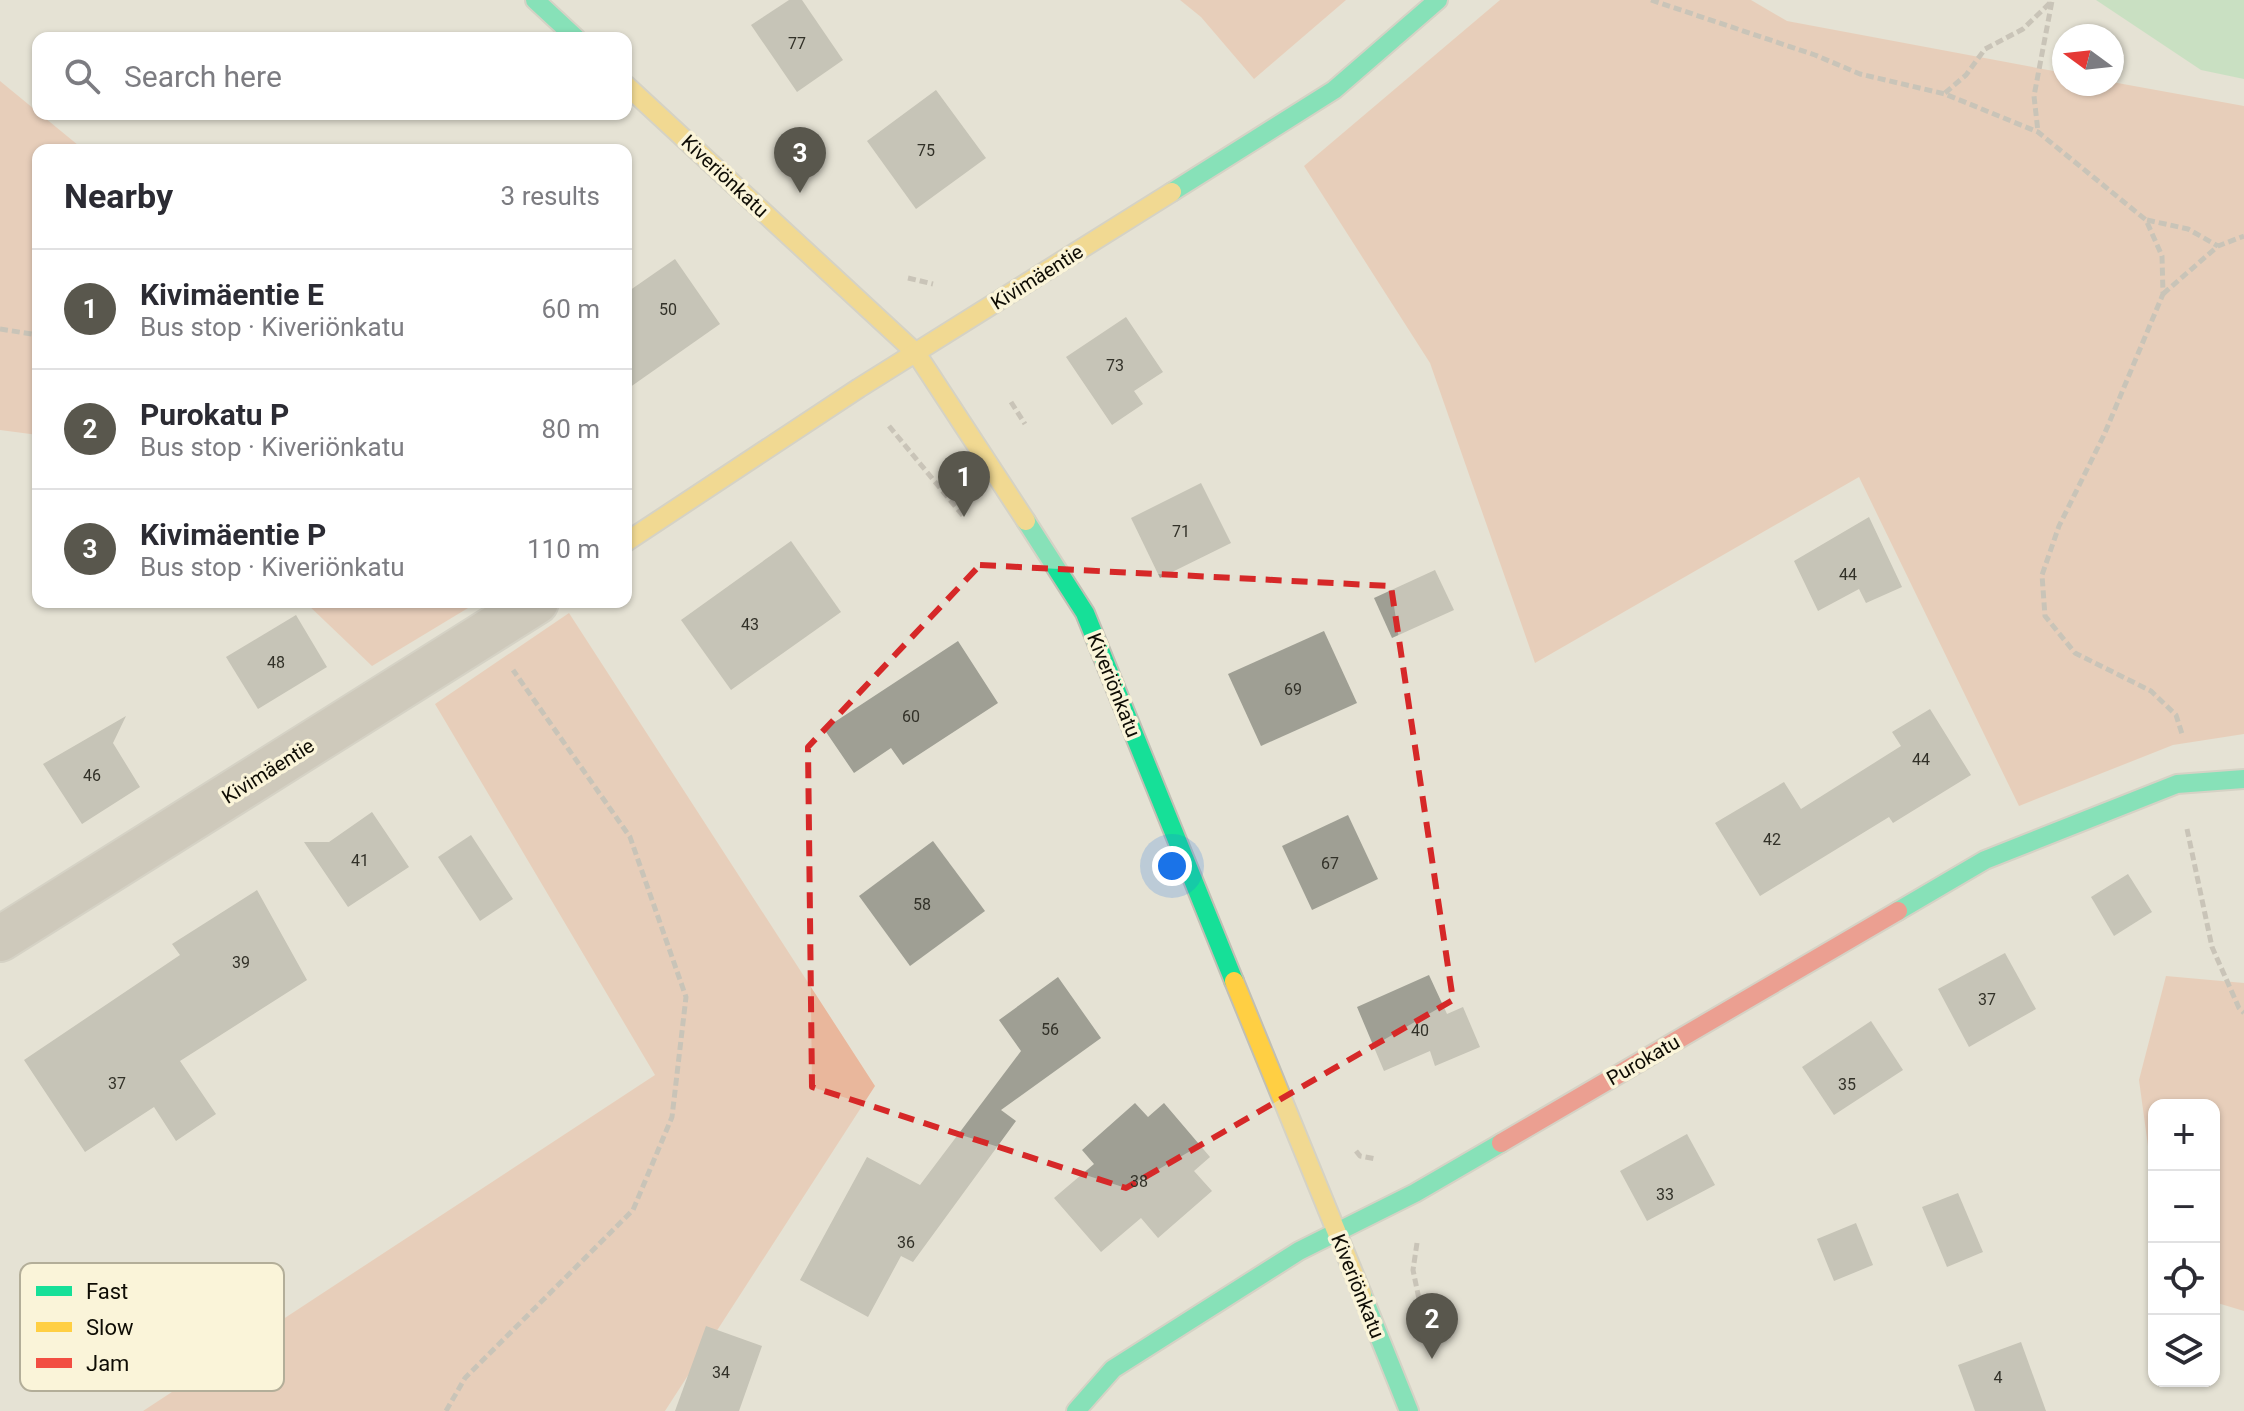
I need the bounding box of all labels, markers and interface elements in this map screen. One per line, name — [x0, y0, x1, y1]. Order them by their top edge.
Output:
north arrow — [2052, 24, 2124, 96]
search box — [32, 32, 632, 120]
house number: 77 — [788, 34, 806, 53]
icon: search — [60, 54, 104, 98]
text: Search here — [124, 59, 282, 94]
pin: 3 — [774, 127, 826, 193]
street label: Kiveriönkatu — [676, 130, 774, 222]
house number: 75 — [917, 141, 935, 160]
text: Nearby — [64, 176, 173, 216]
text: 3 results — [501, 181, 600, 211]
street label: Kivimäentie — [987, 239, 1087, 315]
text: Kivimäentie E — [140, 277, 324, 312]
text: 1 — [83, 294, 97, 324]
text: 60 m — [542, 294, 600, 324]
house number: 50 — [659, 300, 677, 319]
text: Bus stop · Kiveriönkatu — [140, 312, 405, 342]
house number: 73 — [1106, 356, 1124, 375]
text: Purokatu P — [140, 397, 289, 432]
text: 2 — [83, 414, 97, 444]
text: 80 m — [542, 414, 600, 444]
text: Bus stop · Kiveriönkatu — [140, 432, 405, 462]
pin: 1 — [938, 451, 990, 517]
text: Kivimäentie P — [140, 517, 326, 552]
house number: 71 — [1172, 522, 1190, 541]
text: 3 — [83, 534, 97, 564]
text: 110 m — [527, 534, 600, 564]
text: Bus stop · Kiveriönkatu — [140, 552, 405, 582]
house number: 44 — [1839, 565, 1857, 584]
house number: 43 — [741, 615, 759, 634]
street label: Kiveriönkatu — [1082, 629, 1146, 741]
house number: 48 — [267, 653, 285, 672]
house number: 69 — [1284, 680, 1302, 699]
house number: 60 — [902, 707, 920, 726]
street label: Kivimäentie — [218, 733, 318, 809]
house number: 44 — [1912, 750, 1930, 769]
house number: 46 — [83, 766, 101, 785]
house number: 42 — [1763, 830, 1781, 849]
your location — [1152, 846, 1192, 886]
house number: 41 — [351, 851, 369, 870]
house number: 67 — [1321, 854, 1339, 873]
house number: 58 — [913, 895, 931, 914]
house number: 39 — [232, 953, 250, 972]
house number: 37 — [1978, 990, 1996, 1009]
house number: 56 — [1041, 1020, 1059, 1039]
house number: 40 — [1411, 1021, 1429, 1040]
street label: Purokatu — [1602, 1030, 1684, 1090]
house number: 37 — [108, 1074, 126, 1093]
house number: 35 — [1838, 1075, 1856, 1094]
map controls — [2148, 1099, 2220, 1387]
button: + — [2148, 1099, 2220, 1171]
button: − — [2148, 1171, 2220, 1243]
house number: 38 — [1130, 1172, 1148, 1191]
house number: 33 — [1656, 1185, 1674, 1204]
street label: Kiveriönkatu — [1326, 1230, 1390, 1342]
house number: 36 — [897, 1233, 915, 1252]
button: locate — [2148, 1243, 2220, 1315]
legend — [20, 1263, 284, 1391]
text: Fast — [86, 1279, 128, 1304]
pin: 2 — [1406, 1293, 1458, 1359]
text: Slow — [86, 1315, 134, 1340]
button: layers — [2148, 1315, 2220, 1387]
text: Jam — [86, 1351, 129, 1376]
house number: 34 — [712, 1363, 730, 1382]
house number: 4 — [1994, 1368, 2003, 1387]

